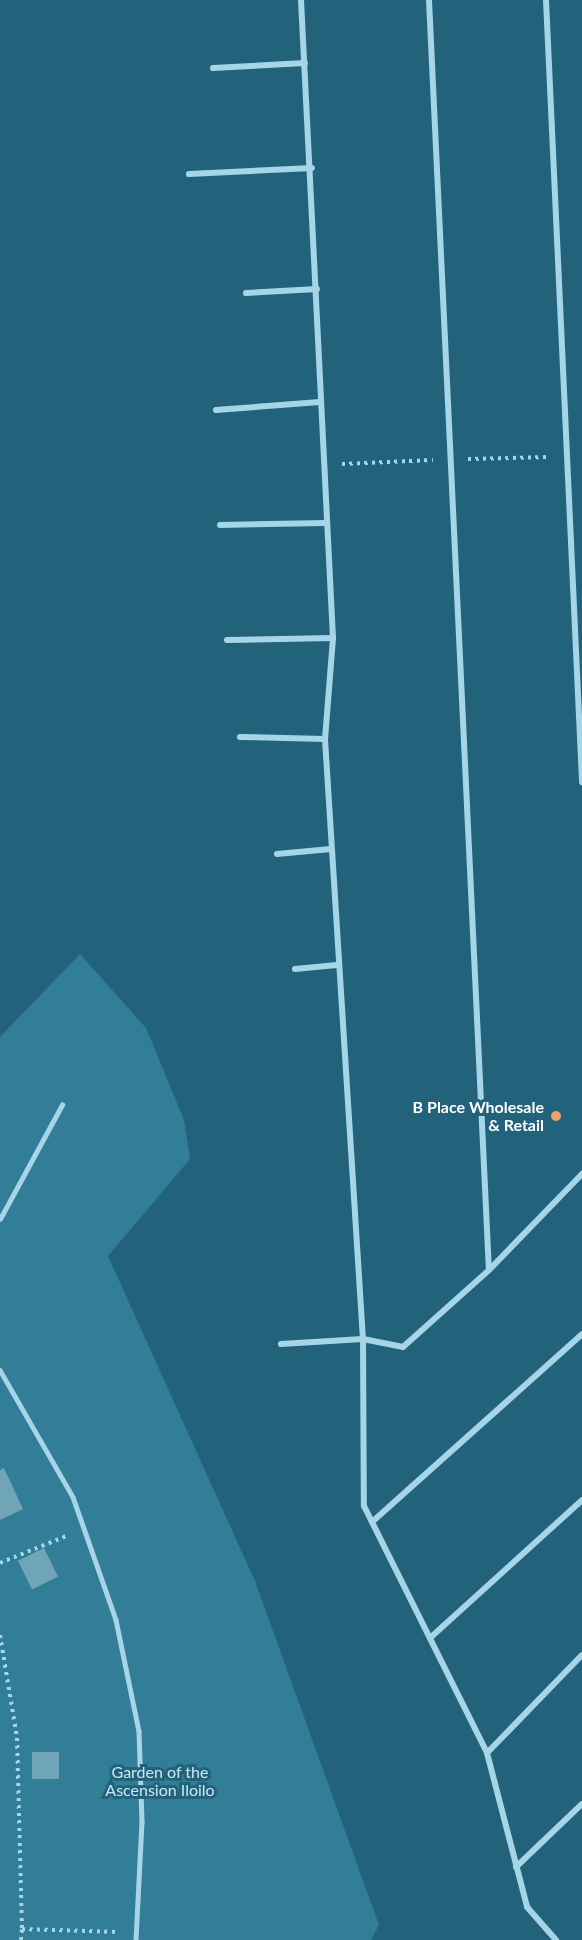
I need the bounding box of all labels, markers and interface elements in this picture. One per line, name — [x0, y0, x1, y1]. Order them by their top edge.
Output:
place label: B Place Wholesale & Retail — [412, 1097, 544, 1135]
marker: B Place Wholesale & Retail — [549, 1109, 563, 1123]
park label: Garden of the Ascension Iloilo — [105, 1762, 215, 1800]

